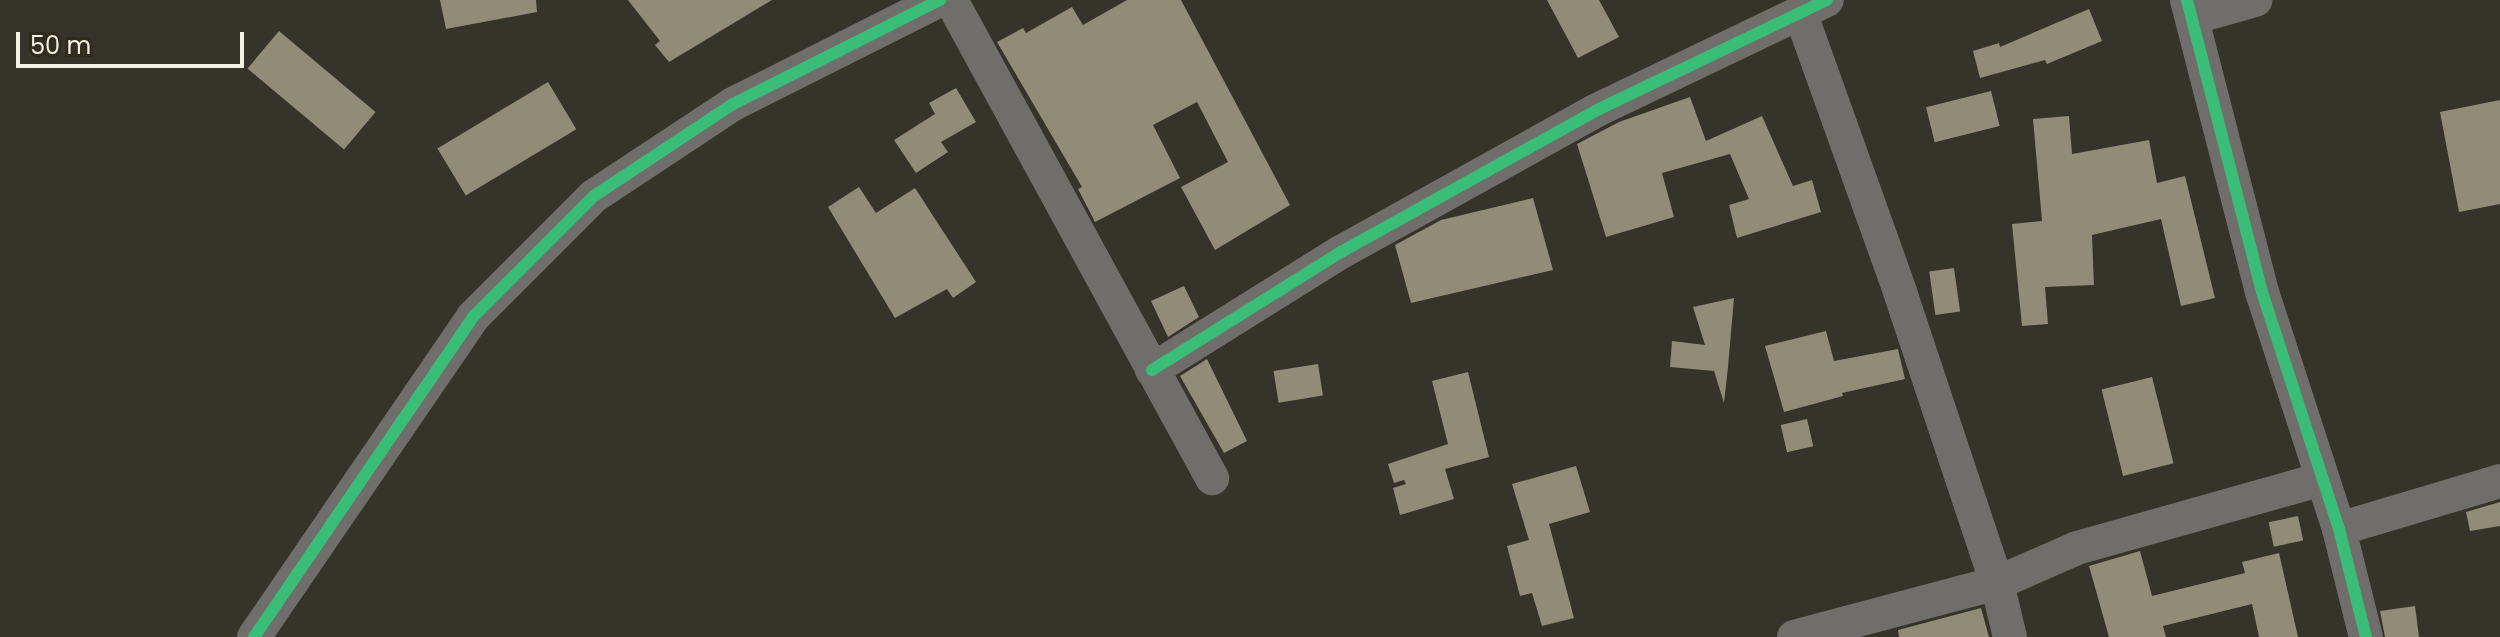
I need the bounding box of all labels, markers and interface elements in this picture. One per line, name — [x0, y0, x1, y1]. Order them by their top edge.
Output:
scale bar — [20, 16, 248, 66]
text: 50 m — [30, 29, 91, 62]

